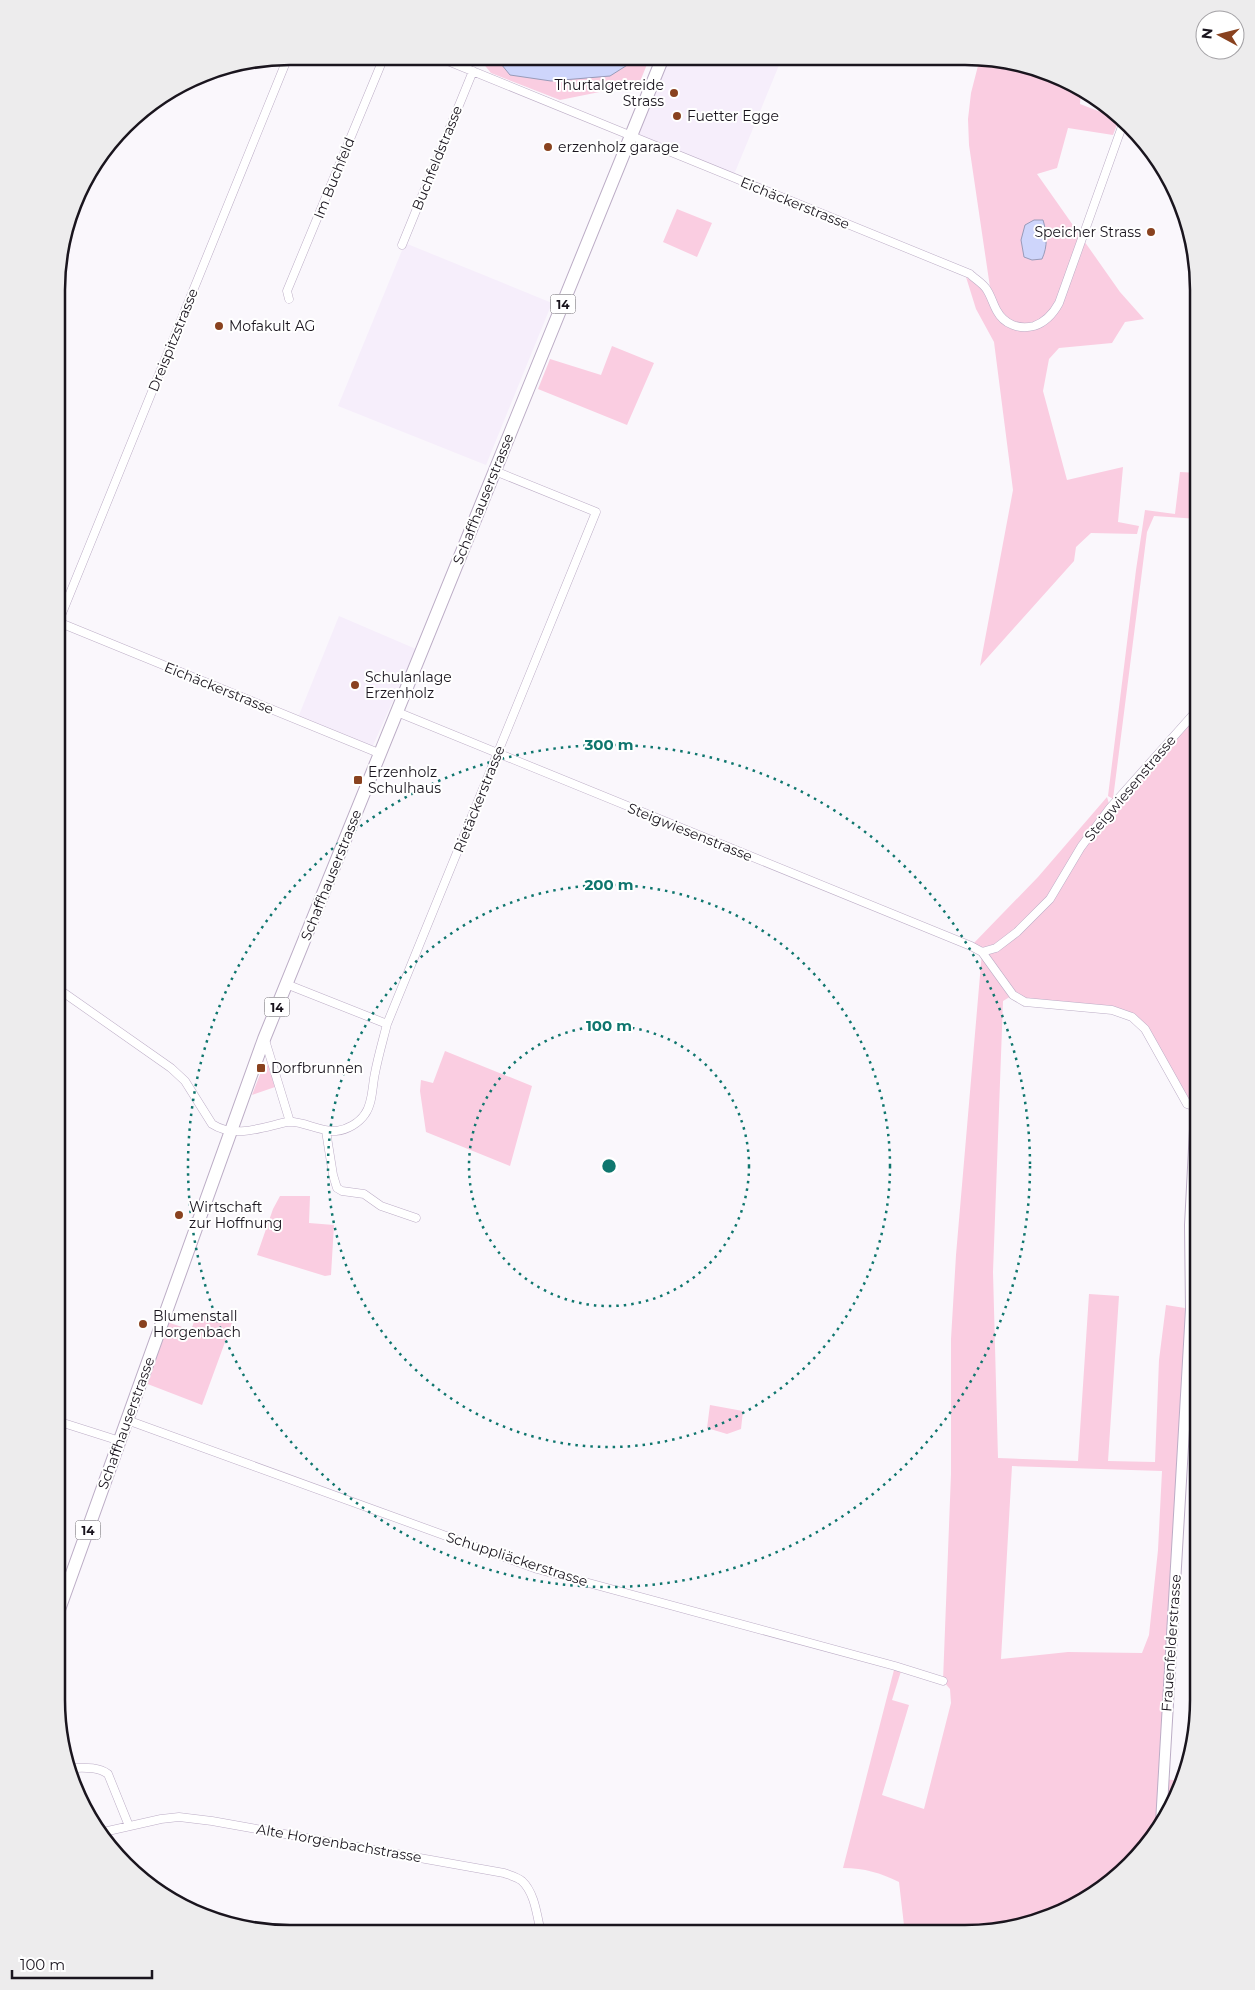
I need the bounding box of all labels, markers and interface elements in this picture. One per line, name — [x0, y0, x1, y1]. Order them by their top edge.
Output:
north arrow — [1195, 10, 1245, 60]
text: N — [1197, 27, 1217, 40]
place label: Thurtalgetreide Strass — [555, 76, 664, 110]
marker: Thurtalgetreide Strass — [668, 87, 680, 99]
street label: Buchfeldstrasse — [408, 103, 466, 213]
place label: Fuetter Egge — [687, 107, 779, 125]
marker: Fuetter Egge — [671, 110, 683, 122]
street label: Im Buchfeld — [309, 135, 359, 221]
place label: erzenholz garage — [558, 138, 679, 156]
marker: erzenholz garage — [542, 141, 554, 153]
street label: Eichäckerstrasse — [738, 173, 852, 233]
place label: Speicher Strass — [1034, 223, 1141, 241]
marker: Speicher Strass — [1145, 226, 1157, 238]
street label: Dreispitzstrasse — [144, 286, 202, 394]
road number: 14 — [550, 294, 576, 314]
place label: Mofakult AG — [229, 317, 315, 335]
marker: Mofakult AG — [213, 320, 225, 332]
street label: Schaffhauserstrasse — [449, 431, 517, 567]
street label: Eichäckerstrasse — [162, 658, 276, 718]
place label: Schulanlage Erzenholz — [365, 668, 452, 702]
marker: Schulanlage Erzenholz — [349, 679, 361, 691]
street label: Steigwiesenstrasse — [1080, 731, 1180, 845]
text: 300 m — [583, 735, 634, 754]
street label: Rietäckerstrasse — [449, 743, 509, 855]
place label: Erzenholz Schulhaus — [368, 763, 441, 797]
marker: Erzenholz Schulhaus — [352, 774, 364, 786]
street label: Steigwiesenstrasse — [625, 799, 755, 865]
street label: Schaffhauserstrasse — [297, 807, 365, 943]
text: 200 m — [584, 875, 634, 894]
road number: 14 — [264, 998, 290, 1016]
text: 100 m — [586, 1016, 632, 1035]
place label: Dorfbrunnen — [271, 1059, 363, 1077]
marker: Dorfbrunnen — [255, 1062, 267, 1074]
centre of rings — [600, 1157, 618, 1175]
place label: Wirtschaft zur Hoffnung — [189, 1198, 282, 1232]
marker: Wirtschaft zur Hoffnung — [173, 1209, 185, 1221]
place label: Blumenstall Horgenbach — [153, 1307, 241, 1341]
marker: Blumenstall Horgenbach — [137, 1318, 149, 1330]
street label: Schaffhauserstrasse — [94, 1354, 158, 1492]
road number: 14 — [76, 1520, 100, 1540]
street label: Schuppliäckerstrasse — [444, 1528, 590, 1590]
street label: Frauenfelderstrasse — [1157, 1574, 1185, 1712]
street label: Alte Horgenbachstrasse — [255, 1820, 423, 1866]
scale bar — [12, 1948, 152, 1980]
text: 100 m — [20, 1955, 65, 1974]

